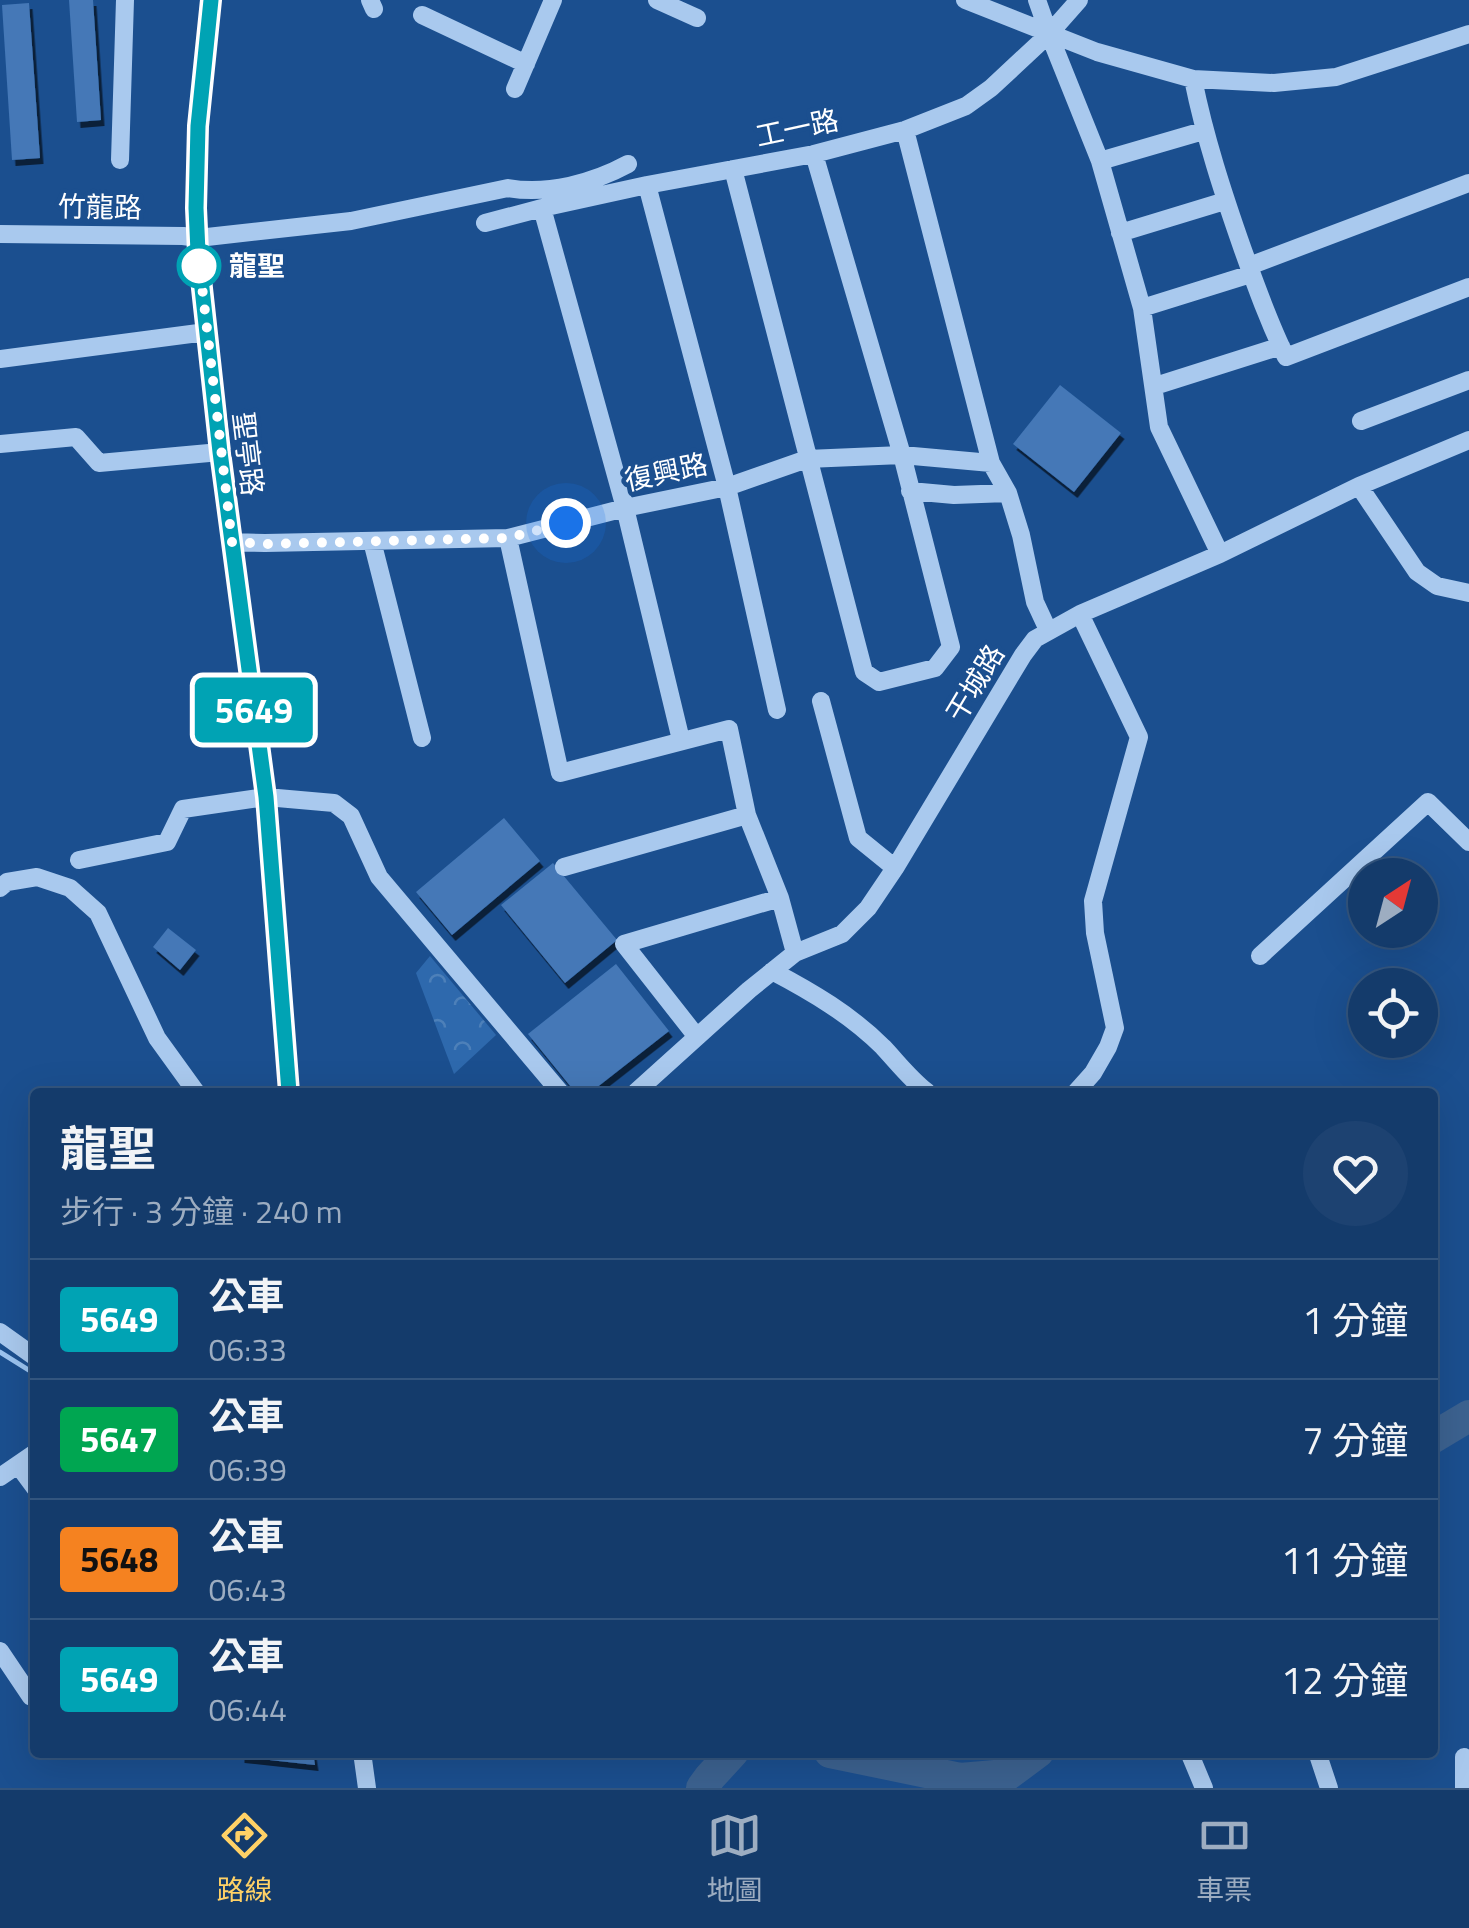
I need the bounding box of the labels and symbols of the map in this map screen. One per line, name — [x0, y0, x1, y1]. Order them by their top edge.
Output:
street label: 工一路 — [751, 98, 842, 157]
street label: 竹龍路 — [58, 184, 142, 229]
place label: 龍聖 — [229, 244, 285, 287]
marker: 龍聖 — [178, 245, 220, 287]
street label: 聖亭路 — [222, 410, 275, 498]
street label: 復興路 — [620, 442, 711, 501]
your location — [541, 498, 591, 548]
street label: 干城路 — [935, 636, 1015, 730]
line badge: 5649 — [184, 678, 324, 742]
north arrow — [1348, 858, 1438, 948]

